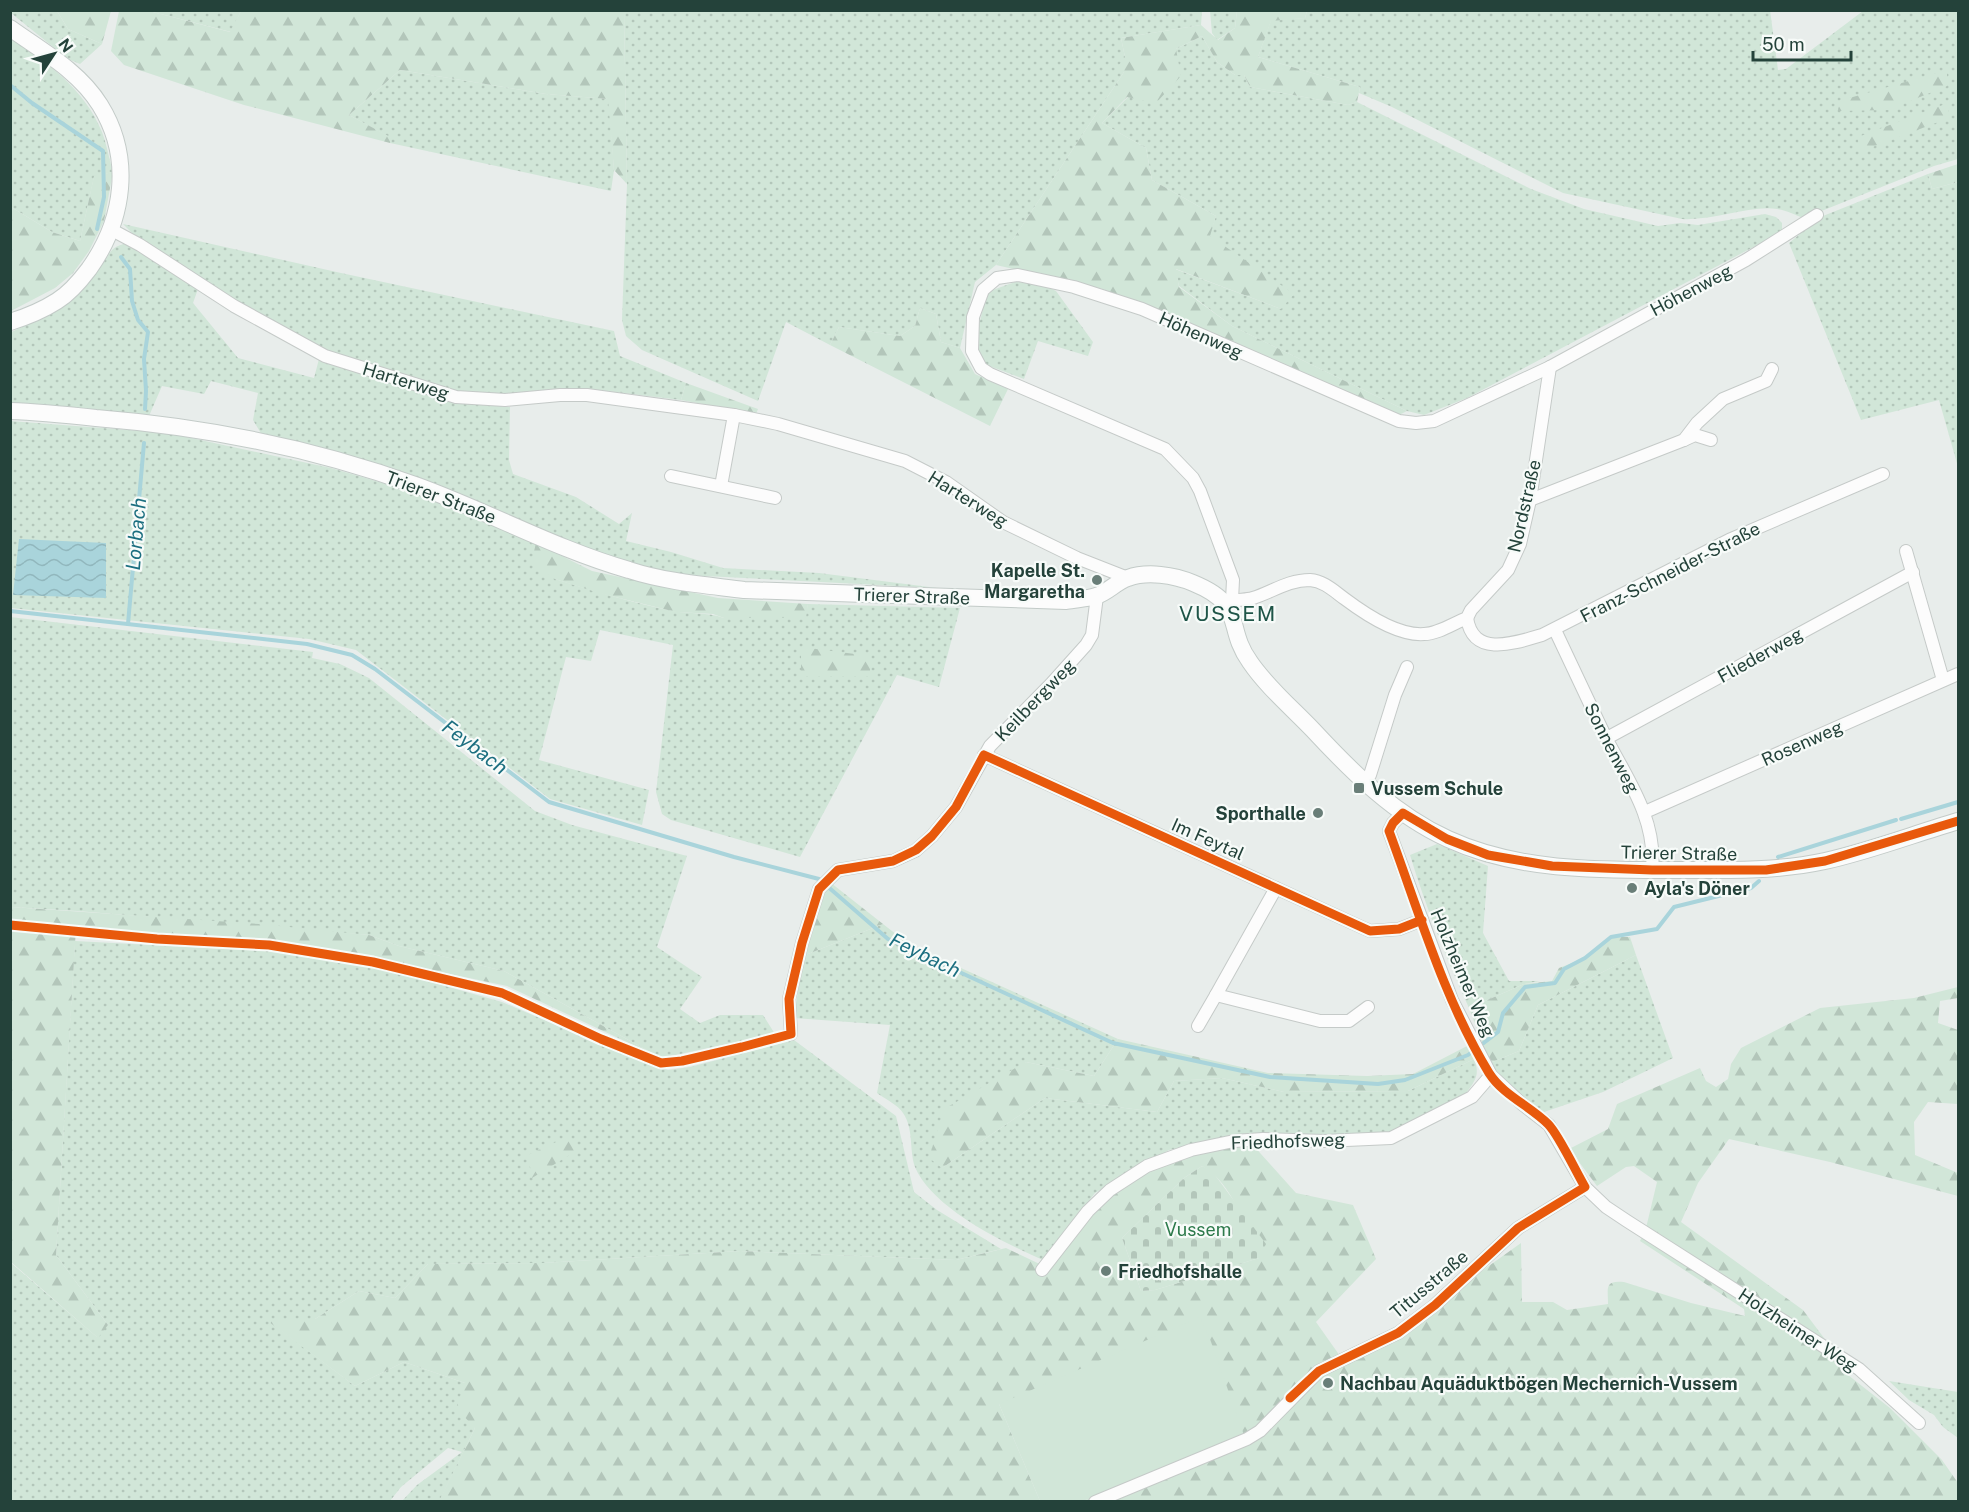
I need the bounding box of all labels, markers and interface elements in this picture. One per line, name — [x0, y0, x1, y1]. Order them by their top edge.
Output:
north arrow — [24, 24, 84, 84]
scale bar — [1753, 24, 1850, 62]
text: 50 m — [1762, 34, 1805, 55]
text: N — [54, 35, 77, 56]
street label: Höhenweg — [1646, 260, 1736, 320]
street label: Höhenweg — [1156, 307, 1246, 363]
street label: Harterweg — [360, 358, 452, 404]
street label: Nordstraße — [1503, 458, 1545, 554]
street label: Trierer Straße — [383, 466, 499, 528]
street label: Harterweg — [924, 466, 1012, 532]
water label: Lorbach — [121, 497, 151, 571]
street label: Franz-Schneider-Straße — [1577, 517, 1763, 627]
place label: Kapelle St. Margaretha — [984, 560, 1085, 602]
marker: Kapelle St. Margaretha — [1090, 573, 1104, 587]
street label: Trierer Straße — [853, 583, 971, 609]
district label: VUSSEM — [1179, 601, 1277, 626]
street label: Fliederweg — [1714, 623, 1806, 687]
street label: Keilbergweg — [991, 655, 1079, 745]
street label: Sonnenweg — [1580, 699, 1644, 797]
water label: Feybach — [437, 715, 513, 779]
street label: Rosenweg — [1758, 716, 1846, 770]
place label: Vussem Schule — [1371, 778, 1503, 799]
marker: Vussem Schule — [1352, 781, 1366, 795]
place label: Sporthalle — [1215, 803, 1306, 824]
marker: Sporthalle — [1311, 806, 1325, 820]
street label: Im Feytal — [1168, 814, 1248, 864]
street label: Trierer Straße — [1621, 841, 1737, 865]
place label: Ayla's Döner — [1644, 878, 1750, 899]
marker: Ayla's Döner — [1625, 881, 1639, 895]
street label: Holzheimer Weg — [1426, 906, 1500, 1040]
water label: Feybach — [886, 928, 964, 982]
street label: Friedhofsweg — [1230, 1129, 1346, 1153]
park label: Vussem — [1165, 1219, 1231, 1240]
street label: Titusstraße — [1386, 1245, 1472, 1323]
place label: Friedhofshalle — [1118, 1261, 1242, 1282]
marker: Friedhofshalle — [1099, 1264, 1113, 1278]
street label: Holzheimer Weg — [1735, 1284, 1861, 1376]
place label: Nachbau Aquäduktbögen Mechernich-Vussem — [1340, 1373, 1738, 1394]
marker: Nachbau Aquäduktbögen Mechernich-Vussem — [1321, 1376, 1335, 1390]

